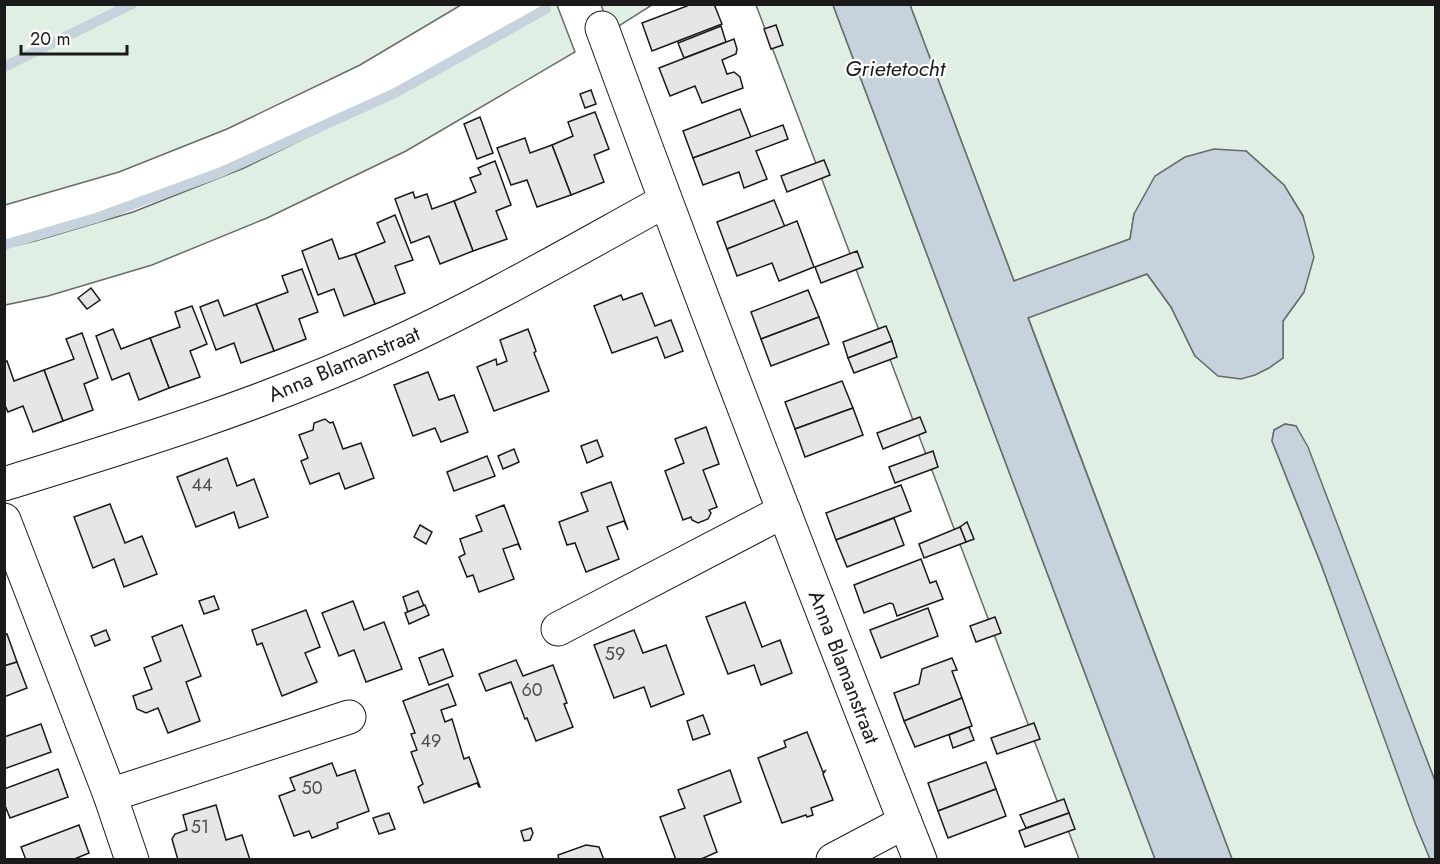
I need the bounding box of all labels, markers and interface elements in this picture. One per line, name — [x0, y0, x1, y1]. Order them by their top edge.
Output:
scale bar — [21, 18, 128, 56]
text: 20 m — [30, 26, 70, 52]
water label: Grietetocht — [845, 52, 947, 84]
street label: Anna Blamanstraat — [263, 318, 425, 410]
house number: 44 — [192, 472, 213, 498]
street label: Anna Blamanstraat — [801, 586, 887, 748]
house number: 59 — [605, 641, 625, 667]
house number: 60 — [521, 677, 543, 703]
house number: 49 — [421, 728, 441, 754]
house number: 50 — [302, 775, 323, 801]
house number: 51 — [191, 814, 209, 840]

